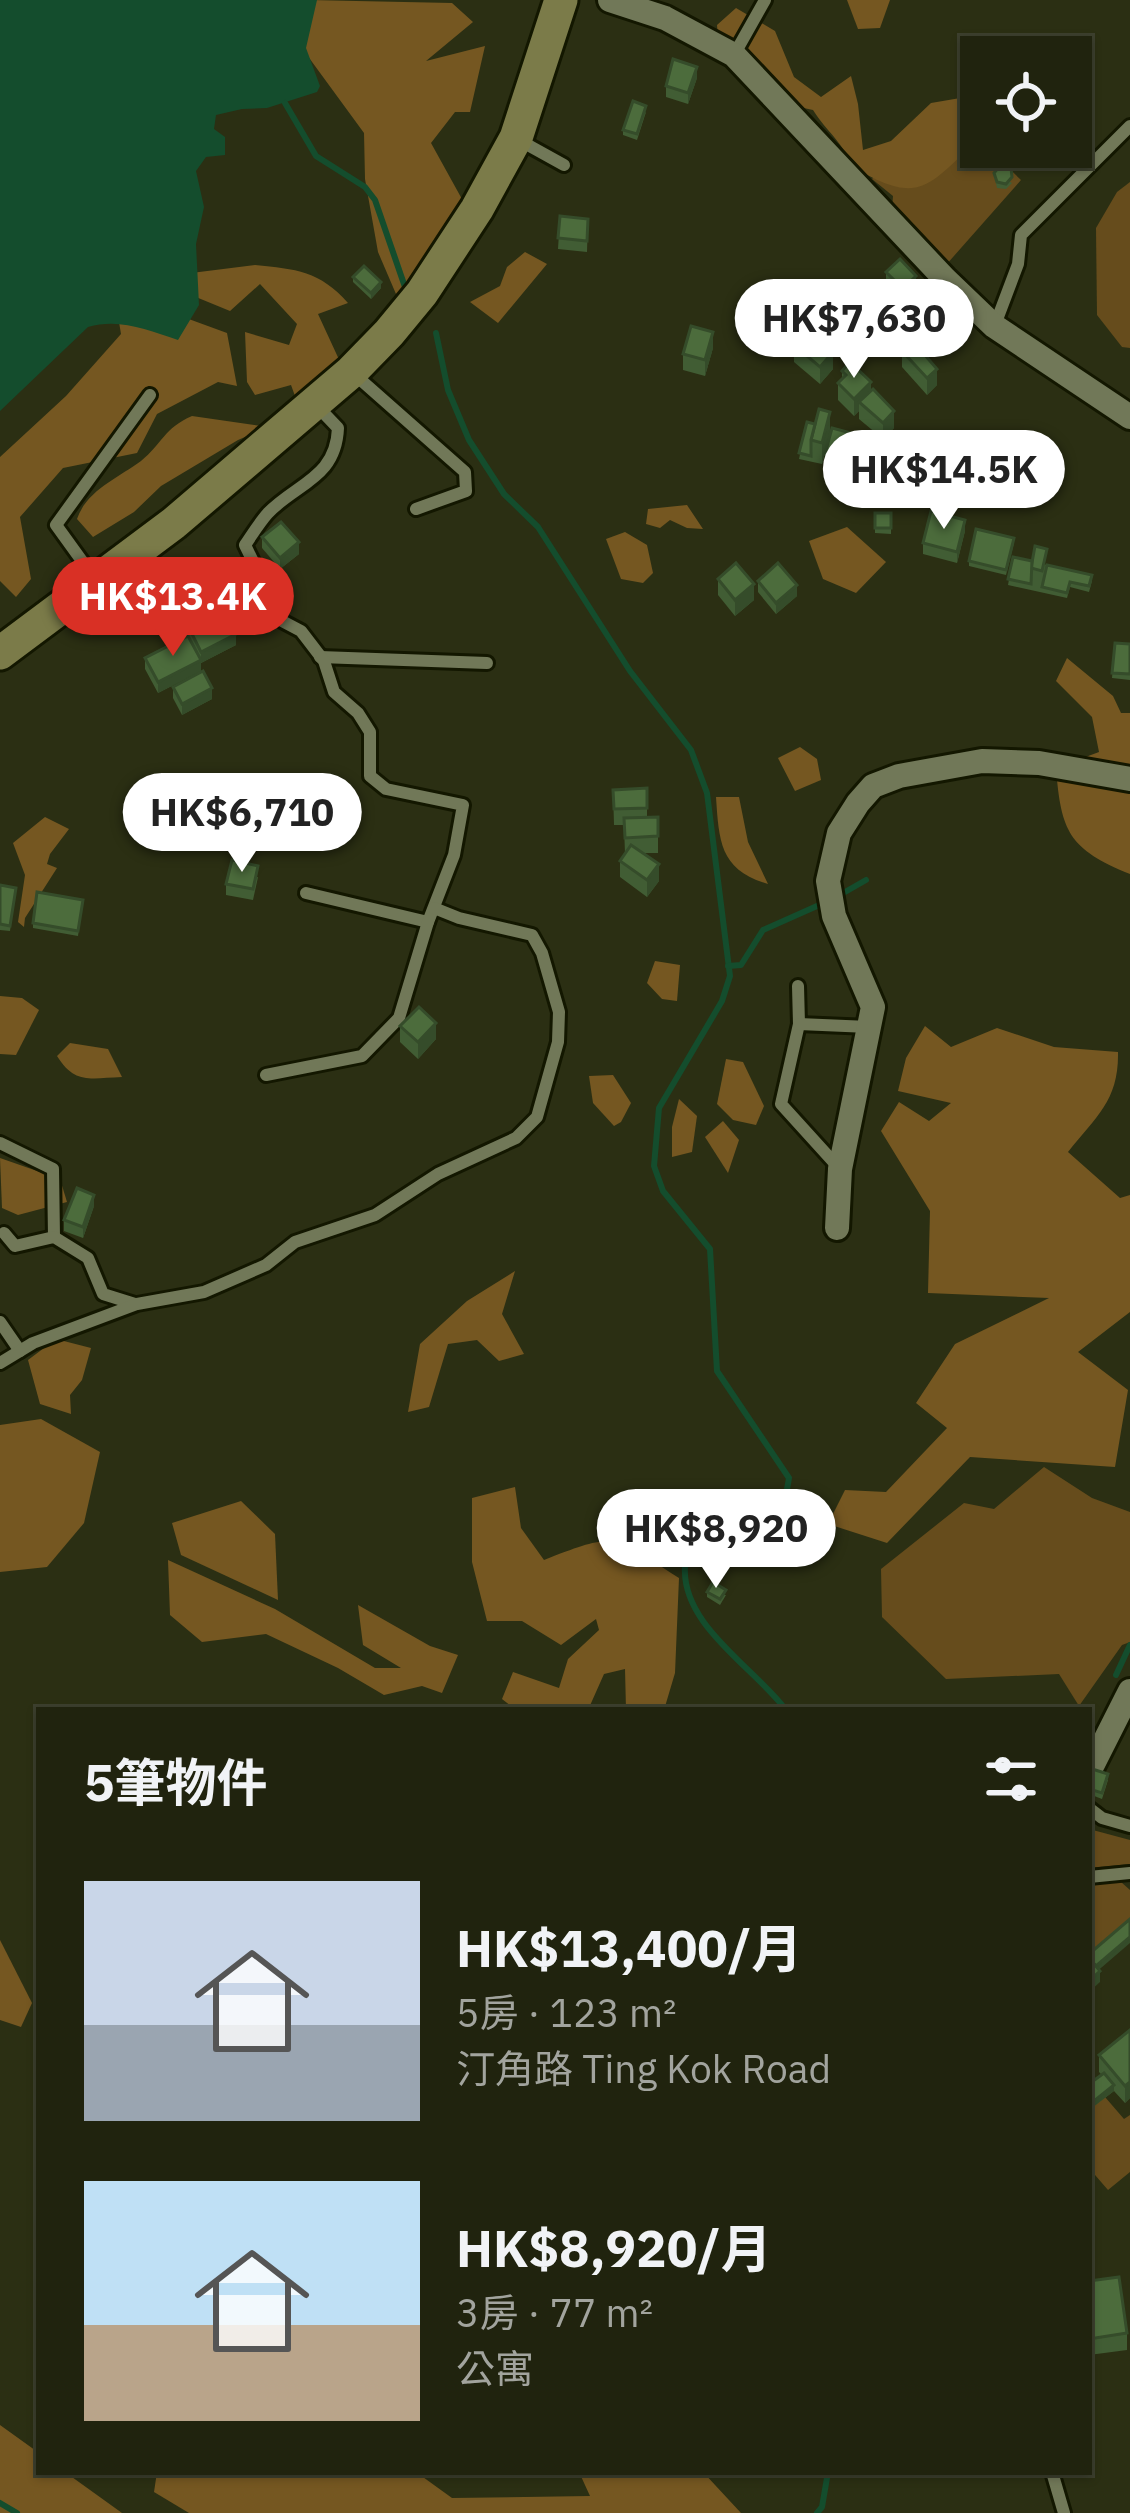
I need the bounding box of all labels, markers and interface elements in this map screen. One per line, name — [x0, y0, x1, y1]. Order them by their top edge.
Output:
map controls — [960, 36, 1092, 168]
button: locate — [960, 36, 1092, 168]
pin: HK$7,630 — [730, 279, 978, 381]
text: HK$7,630 — [762, 292, 946, 343]
pin: HK$14.5K — [820, 430, 1068, 532]
text: HK$14.5K — [850, 443, 1038, 494]
pin: HK$13.4K — [49, 557, 297, 659]
text: HK$13.4K — [79, 570, 267, 621]
pin: HK$6,710 — [118, 773, 366, 875]
text: HK$6,710 — [150, 786, 334, 837]
pin: HK$8,920 — [592, 1489, 840, 1591]
text: HK$8,920 — [624, 1502, 808, 1553]
icon: filters — [978, 1746, 1044, 1812]
text: 5筆物件 — [84, 1749, 268, 1815]
text: HK$13,400/月 — [456, 1915, 802, 1981]
icon: home — [180, 1929, 324, 2073]
text: 5房 · 123 m² — [456, 1987, 676, 2038]
text: 汀角路 Ting Kok Road — [456, 2043, 831, 2094]
text: HK$8,920/月 — [456, 2215, 772, 2281]
icon: home — [180, 2229, 324, 2373]
text: 3房 · 77 m² — [456, 2287, 653, 2338]
text: 公寓 — [456, 2343, 534, 2394]

